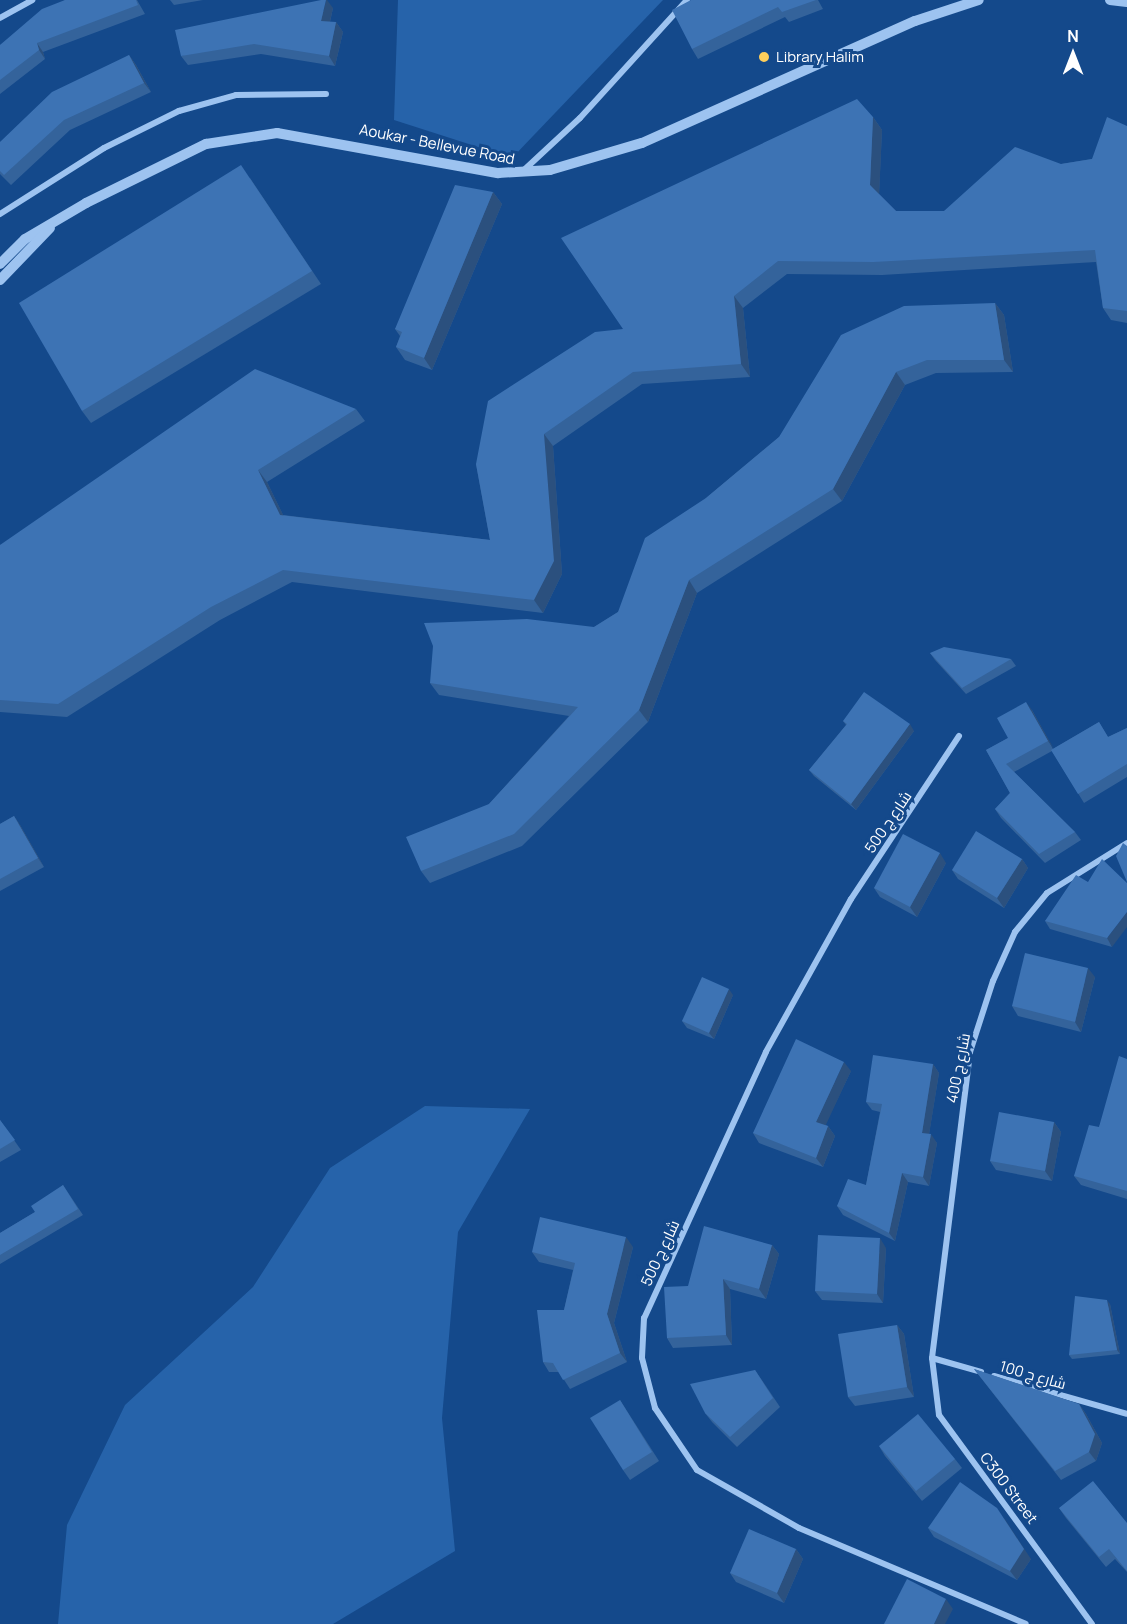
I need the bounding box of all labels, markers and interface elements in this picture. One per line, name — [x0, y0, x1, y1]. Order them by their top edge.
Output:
north arrow — [1043, 24, 1103, 84]
text: N — [1067, 25, 1079, 47]
place label: Library Halim — [776, 48, 864, 66]
marker: Library Halim — [757, 50, 771, 64]
street label: Aoukar - Bellevue Road — [358, 120, 516, 168]
street label: شارع ج 500 — [861, 788, 915, 856]
street label: شارع ج 400 — [942, 1031, 974, 1105]
street label: شارع ج 500 — [637, 1217, 683, 1289]
street label: شارع ج 100 — [998, 1357, 1068, 1393]
street label: C300 Street — [976, 1449, 1042, 1527]

